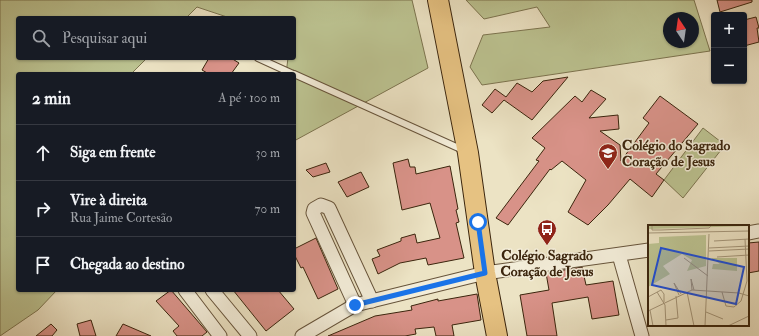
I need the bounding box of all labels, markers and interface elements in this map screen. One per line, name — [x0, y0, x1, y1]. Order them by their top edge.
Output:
north arrow — [663, 12, 699, 48]
map controls — [711, 12, 747, 84]
button: + — [711, 12, 747, 48]
search box — [16, 16, 296, 60]
icon: search — [30, 27, 52, 49]
text: Pesquisar aqui — [62, 29, 147, 48]
button: − — [711, 48, 747, 84]
text: 2 min — [32, 88, 71, 109]
text: A pé · 100 m — [218, 90, 280, 106]
place label: Colégio do Sagrado Coração de Jesus — [622, 137, 730, 171]
icon: ahead — [32, 142, 54, 164]
school or university icon: Colégio do Sagrado Coração de Jesus — [597, 142, 619, 170]
text: Siga em frente — [70, 143, 156, 162]
text: 30 m — [256, 145, 280, 161]
text: Vire à direita — [70, 191, 147, 210]
icon: right — [32, 198, 54, 220]
text: 70 m — [255, 201, 280, 217]
text: Rua Jaime Cortesão — [70, 210, 172, 226]
route start — [469, 213, 487, 231]
bus stop icon: Colégio Sagrado Coração de Jesus — [536, 218, 558, 246]
inset map — [648, 225, 749, 326]
place label: Colégio Sagrado Coração de Jesus — [501, 247, 594, 281]
icon: arrive — [32, 254, 54, 276]
text: Chegada ao destino — [70, 255, 185, 274]
route end — [346, 296, 364, 314]

